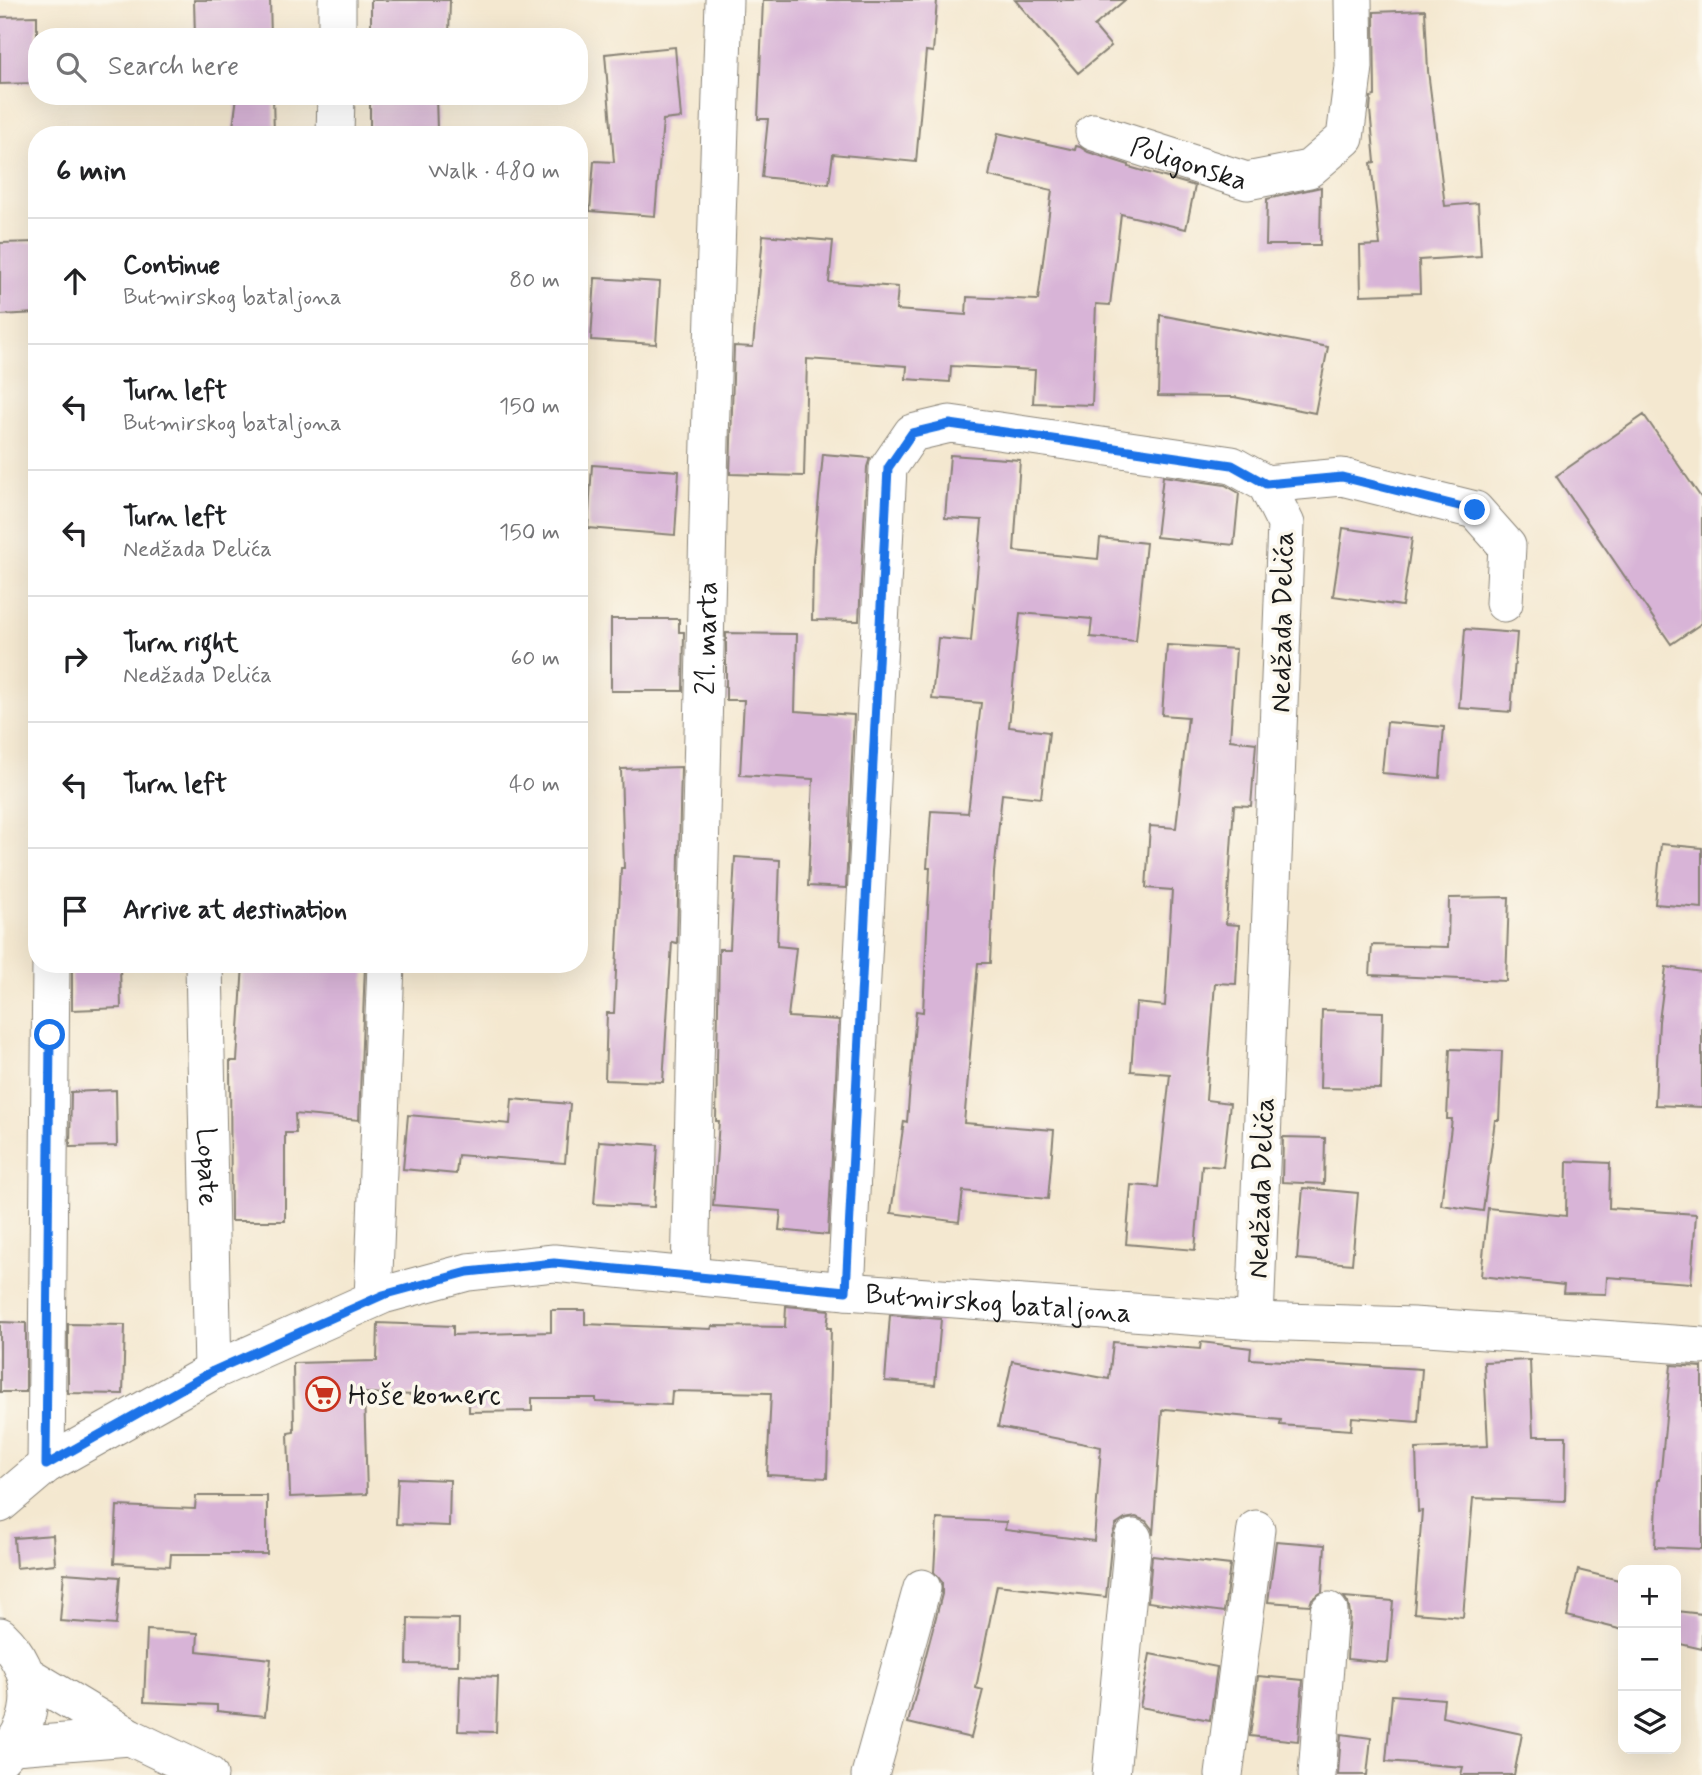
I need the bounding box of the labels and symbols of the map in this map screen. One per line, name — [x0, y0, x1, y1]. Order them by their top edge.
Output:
street label: Poligonska — [1125, 129, 1251, 201]
route end — [1459, 494, 1490, 525]
street label: Nedžada Delića — [1263, 531, 1304, 713]
street label: 21. marta — [688, 581, 728, 696]
route start — [34, 1019, 65, 1050]
street label: Nedžada Delića — [1241, 1097, 1284, 1279]
street label: Lopate — [187, 1127, 225, 1207]
street label: Butmirskog bataljona — [864, 1276, 1133, 1333]
supermarket icon: Hoše komerc — [304, 1375, 342, 1413]
place label: Hoše komerc — [348, 1378, 501, 1415]

